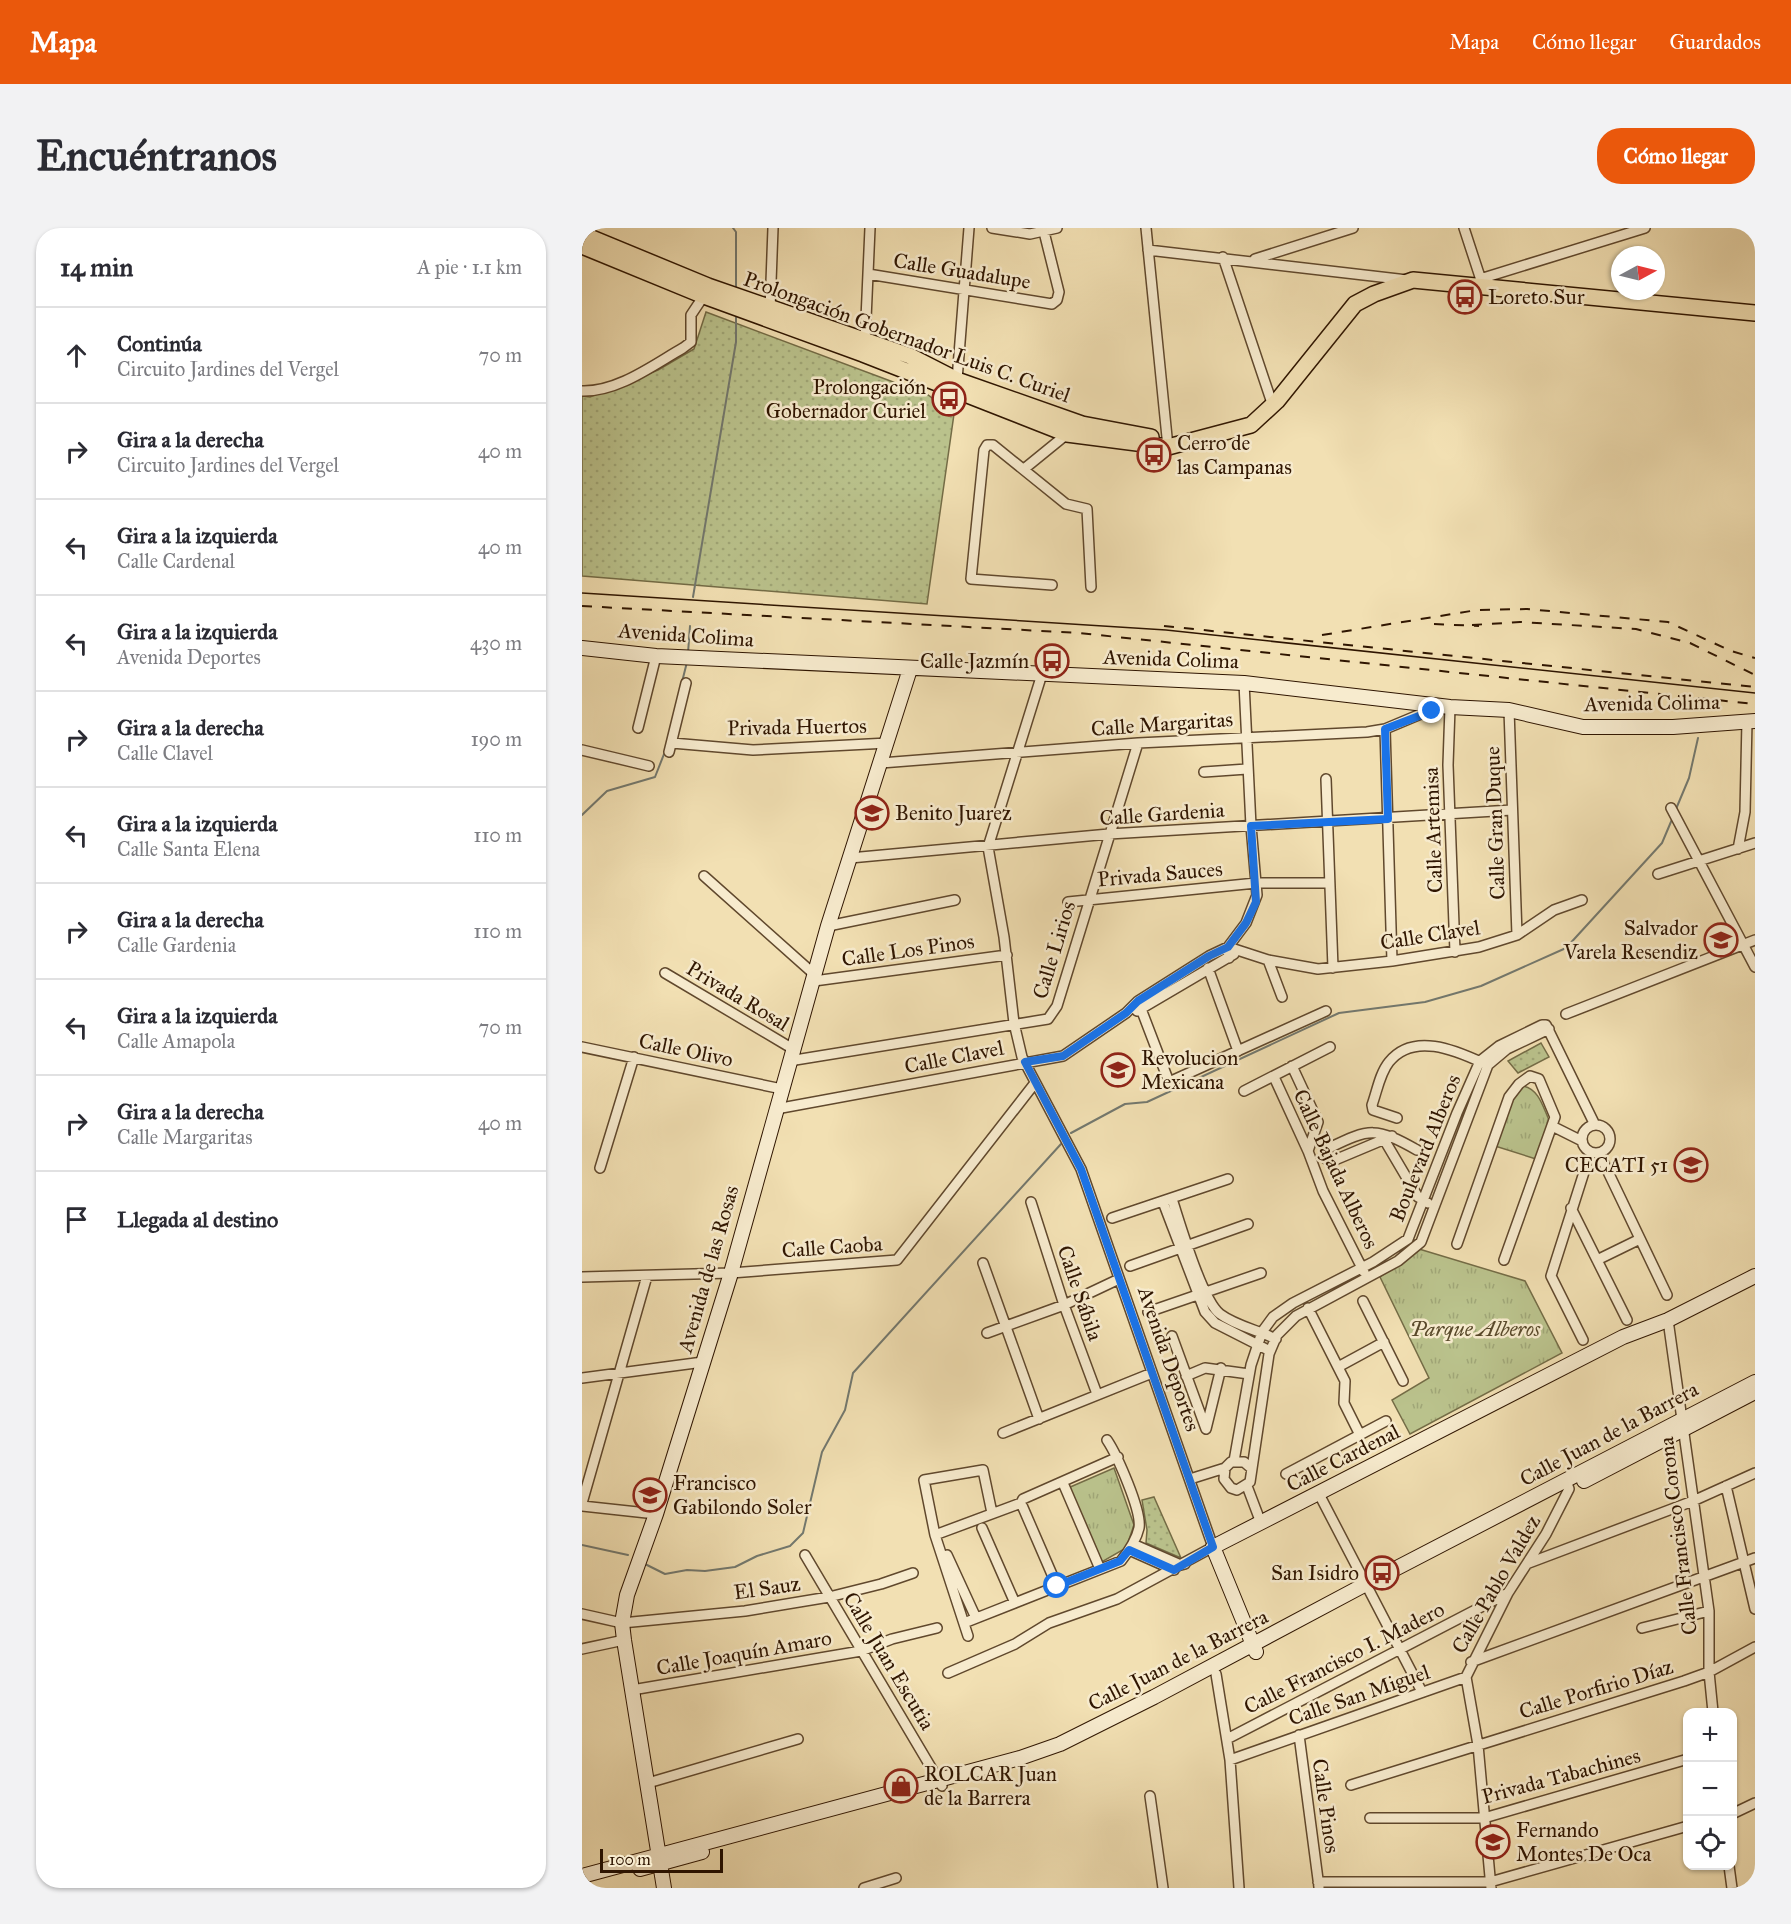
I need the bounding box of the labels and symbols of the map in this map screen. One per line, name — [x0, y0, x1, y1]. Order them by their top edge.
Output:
north arrow — [1611, 246, 1665, 300]
street label: Calle Guadalupe — [892, 247, 1033, 295]
street label: Prolongación Gobernador Luis C. Curiel — [740, 266, 1074, 408]
bus stop icon: Loreto Sur — [1447, 279, 1483, 315]
place label: Loreto Sur — [1488, 284, 1585, 310]
place label: Prolongación Gobernador Curiel — [766, 374, 926, 424]
bus stop icon: Prolongación Gobernador Curiel — [931, 381, 967, 417]
place label: Cerro de las Campanas — [1177, 430, 1292, 480]
bus stop icon: Cerro de las Campanas — [1136, 437, 1172, 473]
street label: Avenida Colima — [616, 617, 755, 653]
bus stop icon: Calle Jazmín — [1034, 643, 1070, 679]
street label: Avenida Colima — [1102, 644, 1239, 674]
place label: Calle Jazmín — [920, 648, 1029, 674]
street label: Avenida Colima — [1583, 689, 1720, 717]
route end — [1418, 697, 1444, 723]
street label: Calle Margaritas — [1090, 706, 1234, 742]
street label: Privada Huertos — [727, 713, 867, 741]
street label: Calle Gran Duque — [1479, 746, 1511, 900]
street label: Calle Artemisa — [1418, 767, 1448, 893]
school or university icon: Benito Juarez — [854, 795, 890, 831]
street label: Calle Gardenia — [1099, 797, 1225, 831]
place label: Benito Juarez — [895, 800, 1012, 826]
street label: Privada Sauces — [1096, 856, 1224, 892]
street label: Calle Lirios — [1027, 898, 1081, 1002]
street label: Calle Clavel — [1378, 914, 1482, 956]
place label: Salvador Varela Resendiz — [1562, 915, 1698, 965]
school or university icon: Salvador Varela Resendiz — [1703, 922, 1739, 958]
street label: Calle Los Pinos — [840, 928, 976, 972]
street label: Privada Rosal — [682, 955, 795, 1037]
street label: Calle Olivo — [637, 1027, 736, 1073]
street label: Calle Clavel — [902, 1035, 1006, 1079]
place label: Revolucion Mexicana — [1141, 1045, 1238, 1095]
school or university icon: Revolucion Mexicana — [1100, 1052, 1136, 1088]
street label: Boulevard Alberos — [1384, 1070, 1466, 1226]
street label: Calle Bajada Alberos — [1288, 1085, 1384, 1253]
school or university icon: CECATI 51 — [1673, 1147, 1709, 1183]
place label: CECATI 51 — [1565, 1152, 1668, 1178]
street label: Avenida de las Rosas — [671, 1182, 744, 1357]
street label: Calle Caoba — [781, 1231, 883, 1263]
street label: Calle Sábila — [1052, 1242, 1108, 1344]
street label: Avenida Deportes — [1132, 1282, 1206, 1435]
park label: Parque Alberos — [1410, 1316, 1541, 1342]
street label: Calle Juan de la Barrera — [1515, 1376, 1703, 1492]
street label: Calle Cardenal — [1282, 1418, 1404, 1498]
street label: Calle Francisco Corona — [1653, 1435, 1703, 1636]
place label: Francisco Gabilondo Soler — [673, 1470, 812, 1520]
school or university icon: Francisco Gabilondo Soler — [632, 1477, 668, 1513]
street label: Calle Pablo Valdez — [1446, 1510, 1546, 1658]
bus stop icon: San Isidro — [1364, 1555, 1400, 1591]
place label: San Isidro — [1271, 1560, 1359, 1586]
street label: El Sauz — [732, 1570, 802, 1606]
route start — [1043, 1572, 1069, 1598]
street label: Calle Juan Escutia — [838, 1587, 941, 1735]
street label: Calle Francisco I. Madero — [1239, 1596, 1449, 1720]
street label: Calle Juan de la Barrera — [1084, 1603, 1272, 1717]
street label: Calle Joaquín Amaro — [654, 1625, 834, 1681]
street label: Calle Porfirio Díaz — [1516, 1653, 1676, 1725]
street label: Calle San Miguel — [1285, 1659, 1433, 1731]
street label: Privada Tabachines — [1479, 1742, 1643, 1810]
street label: Calle Pinos — [1306, 1757, 1346, 1855]
place label: ROLCAR Juan de la Barrera — [924, 1761, 1057, 1811]
shop icon: ROLCAR Juan de la Barrera — [883, 1768, 919, 1804]
place label: Fernando Montes De Oca — [1516, 1817, 1651, 1867]
school or university icon: Fernando Montes De Oca — [1475, 1824, 1511, 1860]
scale bar — [600, 1846, 723, 1874]

